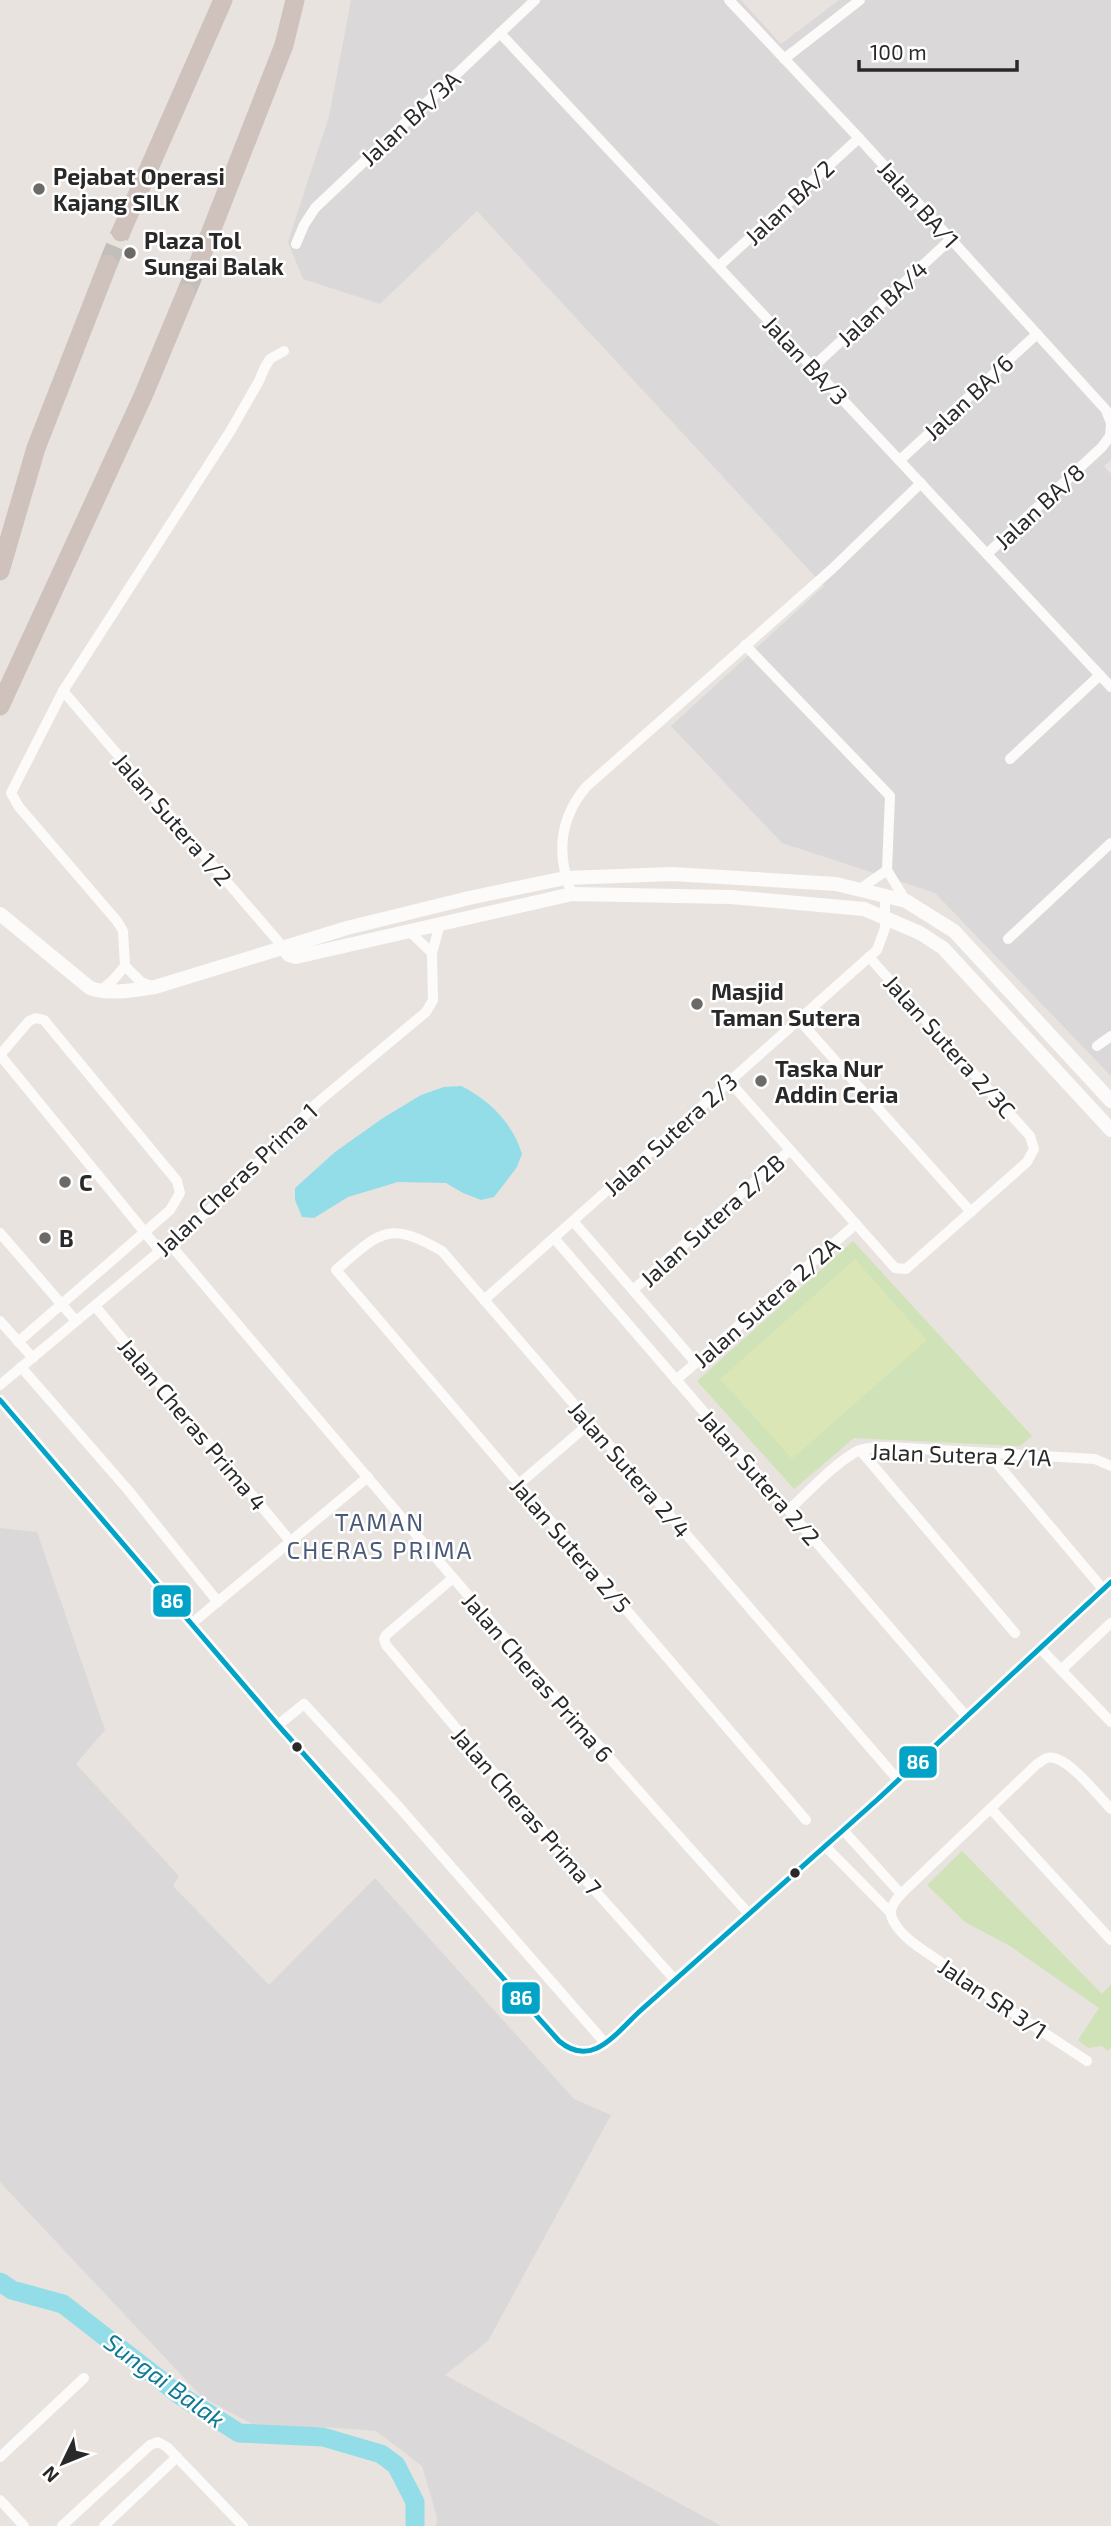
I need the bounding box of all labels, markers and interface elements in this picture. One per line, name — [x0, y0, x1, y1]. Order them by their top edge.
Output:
scale bar — [859, 28, 1016, 72]
text: 100 m — [870, 39, 927, 64]
street label: Jalan BA/3A — [354, 64, 466, 171]
street label: Jalan BA/2 — [739, 154, 839, 250]
street label: Jalan BA/1 — [872, 154, 966, 254]
place label: Pejabat Operasi Kajang SILK — [53, 162, 225, 216]
marker: Pejabat Operasi Kajang SILK — [31, 181, 47, 197]
place label: Plaza Tol Sungai Balak — [144, 226, 284, 280]
marker: Plaza Tol Sungai Balak — [122, 245, 138, 261]
street label: Jalan BA/4 — [831, 254, 933, 352]
street label: Jalan BA/3 — [758, 310, 854, 410]
street label: Jalan BA/6 — [917, 349, 1019, 445]
street label: Jalan BA/8 — [988, 457, 1090, 555]
street label: Jalan Sutera 1/2 — [108, 747, 238, 891]
street label: Jalan Sutera 2/3C — [878, 969, 1022, 1123]
place label: Masjid Taman Sutera — [711, 977, 860, 1031]
marker: Masjid Taman Sutera — [689, 996, 705, 1012]
place label: Taska Nur Addin Ceria — [775, 1054, 898, 1108]
street label: Jalan Sutera 2/3 — [597, 1067, 743, 1201]
marker: Taska Nur Addin Ceria — [753, 1073, 769, 1089]
street label: Jalan Cheras Prima 1 — [149, 1097, 323, 1261]
street label: Jalan Sutera 2/2B — [634, 1148, 790, 1292]
place label: C — [79, 1168, 93, 1196]
marker: C — [57, 1174, 73, 1190]
place label: B — [59, 1224, 74, 1252]
marker: B — [37, 1230, 53, 1246]
street label: Jalan Sutera 2/2A — [687, 1230, 845, 1373]
street label: Jalan Cheras Prima 4 — [113, 1332, 273, 1516]
street label: Jalan Sutera 2/4 — [563, 1395, 697, 1543]
street label: Jalan Sutera 2/2 — [694, 1404, 826, 1550]
street label: Jalan Sutera 2/1A — [870, 1437, 1053, 1471]
street label: Jalan Sutera 2/5 — [505, 1472, 637, 1618]
district label: TAMAN CHERAS PRIMA — [287, 1507, 473, 1564]
line badge: 86 — [152, 1584, 192, 1618]
street label: Jalan Cheras Prima 6 — [457, 1587, 619, 1767]
text: 86 — [160, 1589, 184, 1612]
street label: Jalan Cheras Prima 7 — [446, 1721, 608, 1901]
unlabelled marker — [290, 1740, 304, 1754]
line badge: 86 — [898, 1745, 938, 1779]
text: 86 — [906, 1750, 930, 1773]
unlabelled marker — [788, 1866, 802, 1880]
street label: Jalan SR 3/1 — [934, 1952, 1052, 2044]
line badge: 86 — [501, 1981, 541, 2015]
text: 86 — [509, 1986, 533, 2009]
water label: Sungai Balak — [99, 2327, 231, 2433]
north arrow — [28, 2428, 98, 2498]
text: N — [37, 2462, 63, 2488]

